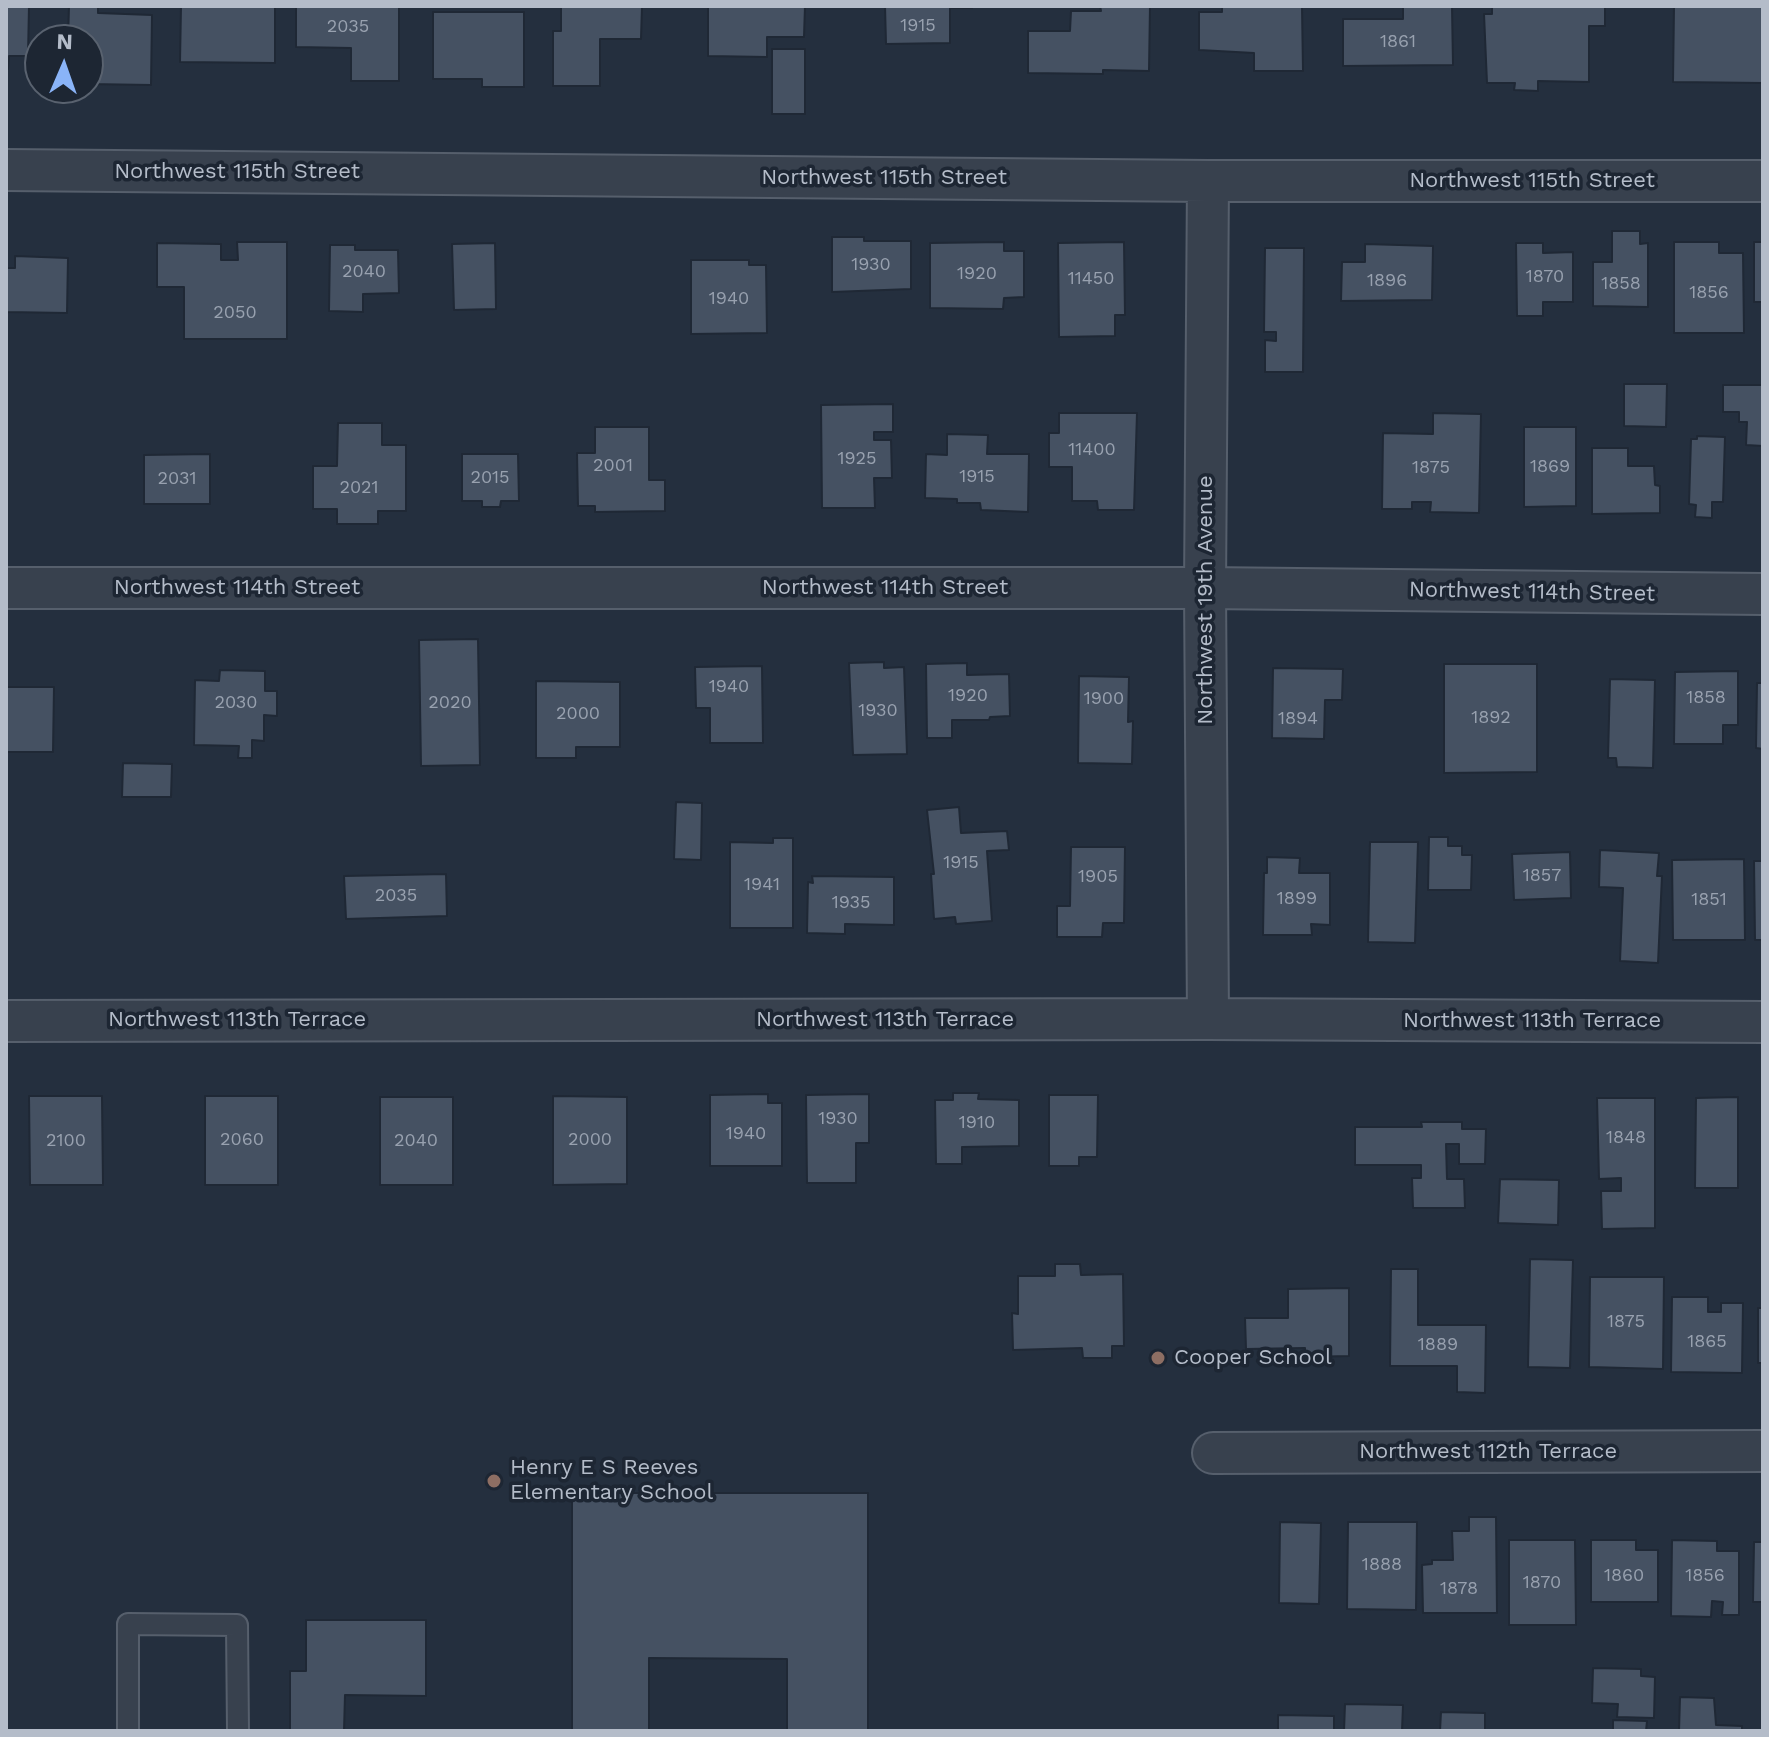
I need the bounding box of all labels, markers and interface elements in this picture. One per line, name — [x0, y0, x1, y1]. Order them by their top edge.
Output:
house number: 1915 — [900, 15, 936, 37]
house number: 2035 — [327, 16, 369, 38]
north arrow — [24, 24, 104, 104]
text: N — [56, 29, 73, 54]
house number: 1861 — [1380, 31, 1416, 53]
street label: Northwest 115th Street — [114, 159, 360, 185]
street label: Northwest 115th Street — [761, 165, 1007, 191]
street label: Northwest 115th Street — [1409, 168, 1655, 194]
house number: 1930 — [851, 254, 891, 276]
house number: 2040 — [342, 261, 386, 283]
house number: 1920 — [957, 263, 997, 285]
house number: 1870 — [1526, 266, 1564, 288]
house number: 11450 — [1068, 268, 1114, 290]
house number: 1896 — [1367, 270, 1407, 292]
house number: 1858 — [1601, 273, 1641, 295]
house number: 1856 — [1689, 282, 1729, 304]
house number: 1940 — [709, 288, 749, 310]
house number: 2050 — [213, 302, 257, 324]
house number: 11400 — [1068, 439, 1116, 461]
house number: 1925 — [837, 448, 877, 470]
house number: 2001 — [593, 455, 633, 477]
house number: 1869 — [1530, 456, 1570, 478]
house number: 1875 — [1412, 457, 1450, 479]
house number: 1915 — [959, 466, 995, 488]
house number: 2015 — [470, 467, 510, 489]
house number: 2031 — [158, 468, 196, 490]
street label: Northwest 19th Avenue — [1193, 475, 1219, 725]
house number: 2021 — [339, 477, 379, 499]
street label: Northwest 114th Street — [114, 575, 360, 601]
street label: Northwest 114th Street — [762, 575, 1008, 601]
street label: Northwest 114th Street — [1409, 577, 1655, 607]
house number: 1940 — [709, 676, 749, 698]
house number: 1920 — [948, 685, 988, 707]
house number: 1858 — [1686, 687, 1726, 709]
house number: 1900 — [1084, 688, 1124, 710]
house number: 2030 — [214, 692, 258, 714]
house number: 2020 — [428, 692, 472, 714]
house number: 1930 — [858, 700, 898, 722]
house number: 2000 — [556, 703, 600, 725]
house number: 1892 — [1471, 707, 1511, 729]
house number: 1894 — [1278, 708, 1318, 730]
house number: 1915 — [943, 852, 979, 874]
house number: 1857 — [1523, 865, 1561, 887]
house number: 1905 — [1078, 866, 1118, 888]
house number: 1941 — [744, 874, 780, 896]
house number: 2035 — [375, 885, 417, 907]
house number: 1899 — [1277, 888, 1317, 910]
house number: 1851 — [1691, 889, 1727, 911]
house number: 1935 — [832, 892, 870, 914]
street label: Northwest 113th Terrace — [108, 1007, 366, 1033]
street label: Northwest 113th Terrace — [756, 1007, 1014, 1033]
street label: Northwest 113th Terrace — [1403, 1008, 1661, 1034]
house number: 1930 — [818, 1108, 858, 1130]
house number: 1910 — [959, 1112, 995, 1134]
house number: 1940 — [726, 1123, 766, 1145]
house number: 1848 — [1606, 1127, 1646, 1149]
house number: 2060 — [220, 1129, 264, 1151]
house number: 2000 — [568, 1129, 612, 1151]
house number: 2100 — [46, 1130, 86, 1152]
house number: 2040 — [394, 1130, 438, 1152]
house number: 1875 — [1607, 1311, 1645, 1333]
house number: 1865 — [1687, 1331, 1727, 1353]
house number: 1889 — [1418, 1334, 1458, 1356]
place label: Cooper School — [1174, 1345, 1332, 1371]
marker: Cooper School — [1149, 1349, 1167, 1367]
street label: Northwest 112th Terrace — [1359, 1439, 1617, 1465]
place label: Henry E S Reeves Elementary School — [510, 1455, 713, 1506]
marker: Henry E S Reeves Elementary School — [485, 1472, 503, 1490]
house number: 1888 — [1362, 1554, 1402, 1576]
house number: 1860 — [1604, 1565, 1644, 1587]
house number: 1856 — [1685, 1565, 1725, 1587]
house number: 1870 — [1523, 1572, 1561, 1594]
house number: 1878 — [1440, 1578, 1478, 1600]

